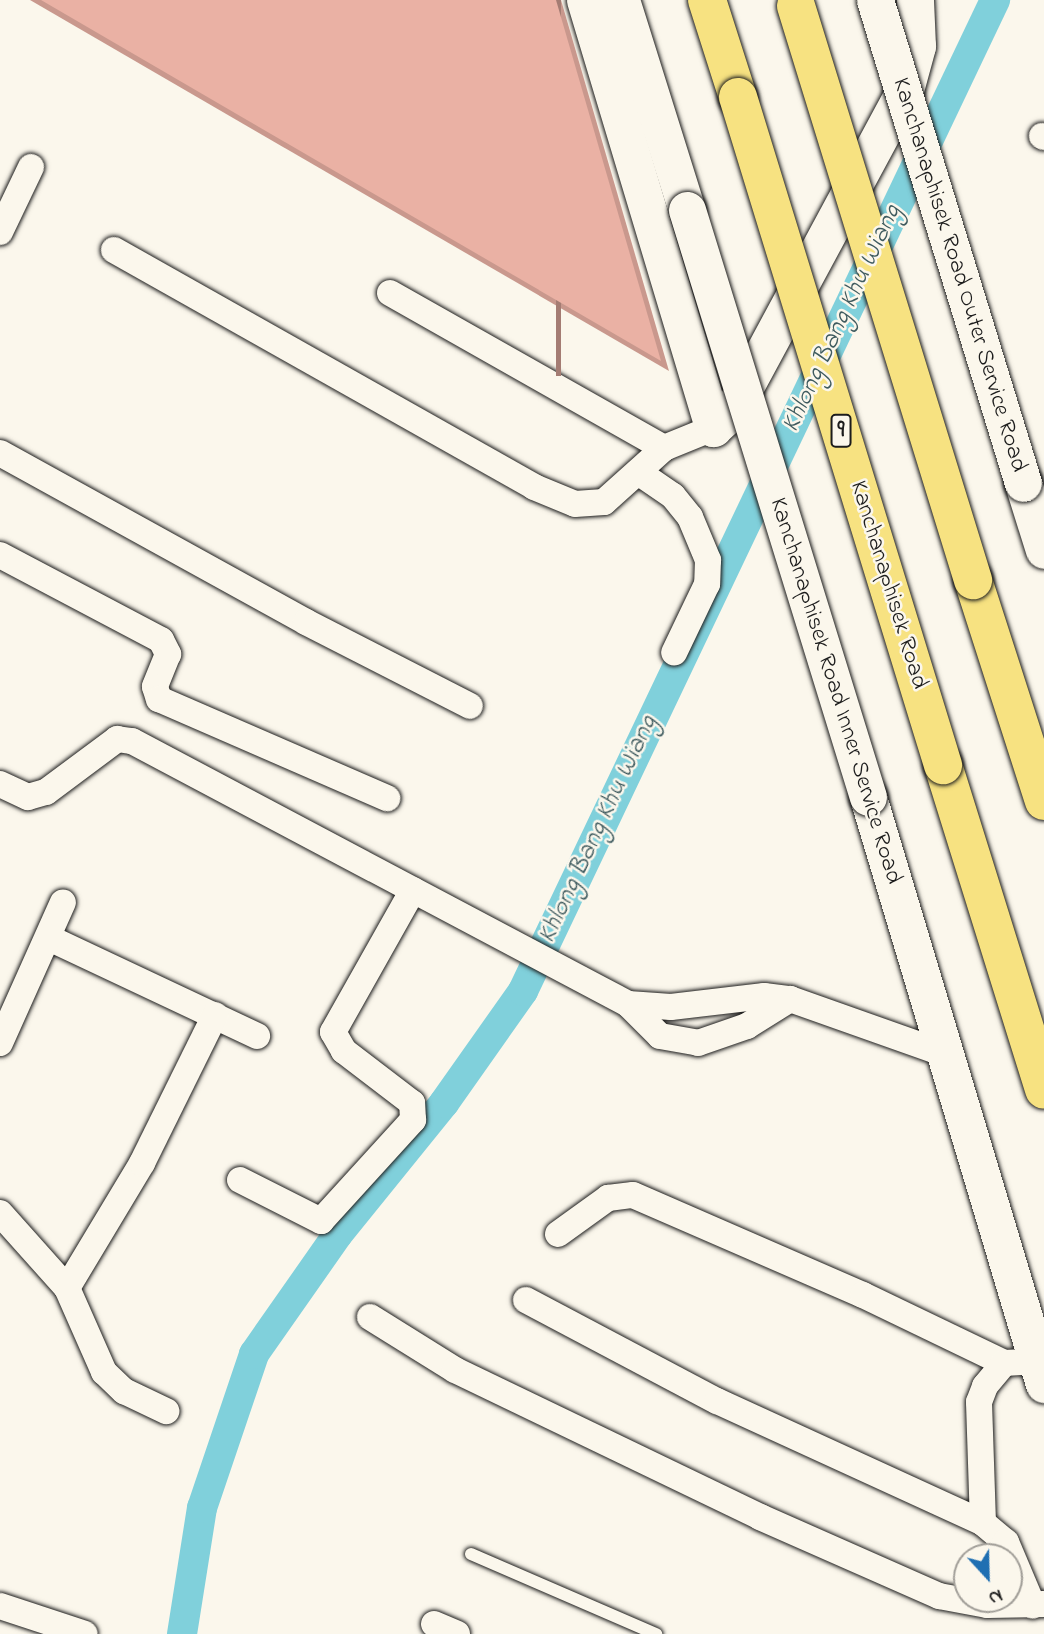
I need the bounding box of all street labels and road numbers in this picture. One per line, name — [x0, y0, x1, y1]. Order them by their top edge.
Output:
street label: Kanchanaphisek Road Outer Service Road — [885, 75, 1033, 475]
road number: 9 — [830, 412, 852, 450]
street label: Kanchanaphisek Road — [843, 478, 933, 692]
street label: Kanchanaphisek Road Inner Service Road — [762, 494, 908, 888]

